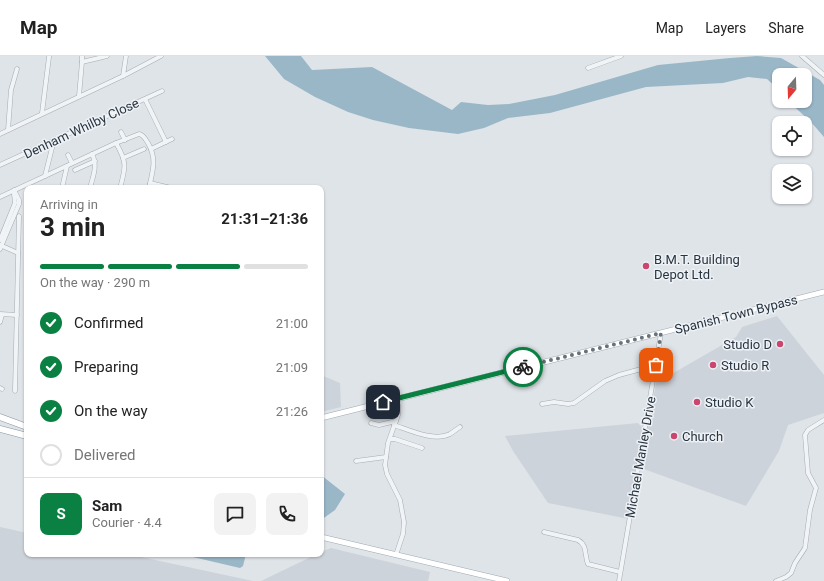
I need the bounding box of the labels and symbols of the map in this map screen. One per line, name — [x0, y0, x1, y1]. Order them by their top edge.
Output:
north arrow — [772, 68, 812, 108]
street label: Denham Whilby Close — [21, 95, 141, 162]
place label: B.M.T. Building Depot Ltd. — [654, 252, 740, 282]
marker: B.M.T. Building Depot Ltd. — [641, 261, 651, 271]
street label: Spanish Town Bypass — [673, 292, 799, 337]
place label: Studio D — [723, 337, 772, 352]
marker: Studio D — [775, 339, 785, 349]
courier — [503, 347, 543, 387]
pin — [639, 348, 673, 382]
place label: Studio R — [721, 358, 769, 373]
marker: Studio R — [708, 360, 718, 370]
pin — [366, 385, 400, 419]
street label: Michael Manley Drive — [622, 395, 659, 519]
place label: Studio K — [705, 395, 754, 410]
marker: Studio K — [692, 397, 702, 407]
place label: Church — [682, 429, 723, 444]
marker: Church — [669, 431, 679, 441]

